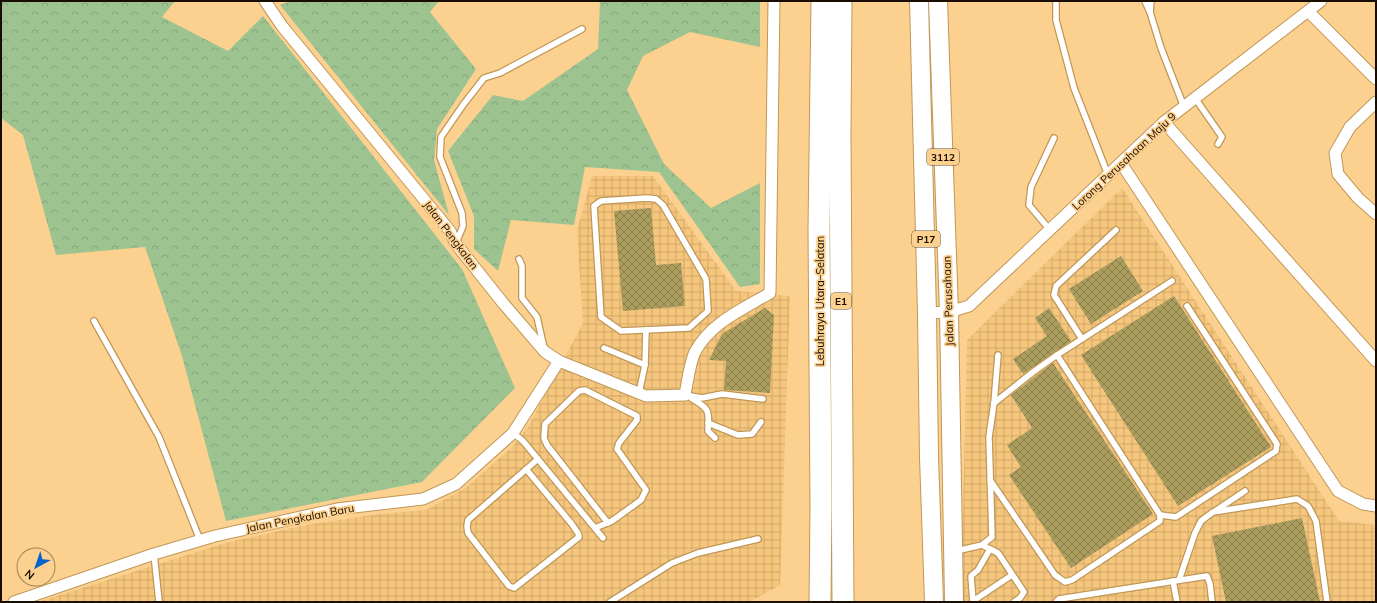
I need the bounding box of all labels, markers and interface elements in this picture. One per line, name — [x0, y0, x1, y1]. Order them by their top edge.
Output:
street label: Lorong Perusahaan Maju 9 — [1069, 109, 1179, 213]
road number: 3112 — [927, 149, 959, 165]
street label: Jalan Pengkalan — [421, 198, 481, 272]
road number: P17 — [912, 231, 940, 247]
street label: Lebuhraya Utara–Selatan — [813, 236, 827, 366]
street label: Jalan Perusahaan — [939, 256, 957, 346]
road number: E1 — [831, 293, 851, 309]
street label: Jalan Pengkalan Baru — [245, 501, 355, 535]
north arrow — [16, 547, 56, 587]
text: N — [22, 567, 37, 583]

